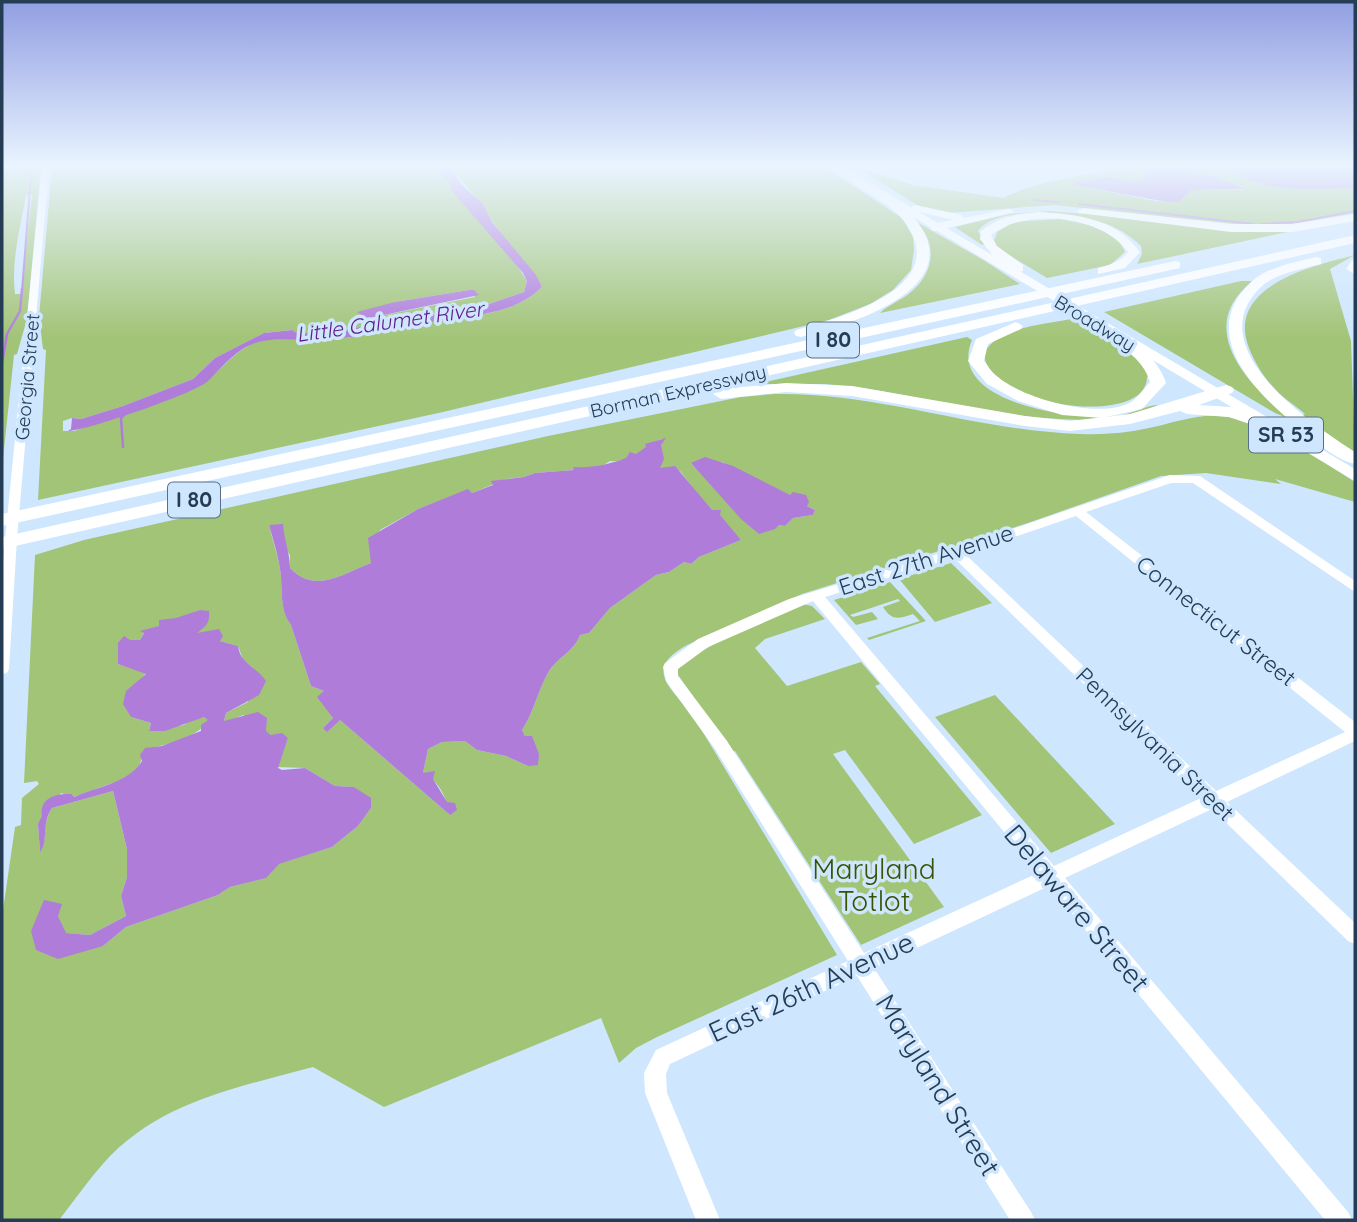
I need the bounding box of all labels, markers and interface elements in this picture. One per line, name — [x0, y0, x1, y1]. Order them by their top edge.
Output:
street label: Broadway — [1050, 289, 1140, 357]
water label: Little Calumet River — [295, 295, 488, 347]
street label: Georgia Street — [10, 313, 44, 441]
road number: I 80 — [807, 322, 859, 358]
street label: Borman Expressway — [588, 359, 768, 423]
road number: SR 53 — [1249, 418, 1323, 452]
road number: I 80 — [168, 482, 220, 518]
street label: East 27th Avenue — [835, 518, 1017, 601]
street label: Connecticut Street — [1131, 549, 1302, 692]
street label: Pennsylvania Street — [1070, 661, 1241, 827]
street label: Delaware Street — [997, 817, 1158, 998]
park label: Maryland Totlot — [812, 851, 936, 918]
street label: East 26th Avenue — [703, 924, 919, 1049]
street label: Maryland Street — [869, 987, 1008, 1182]

